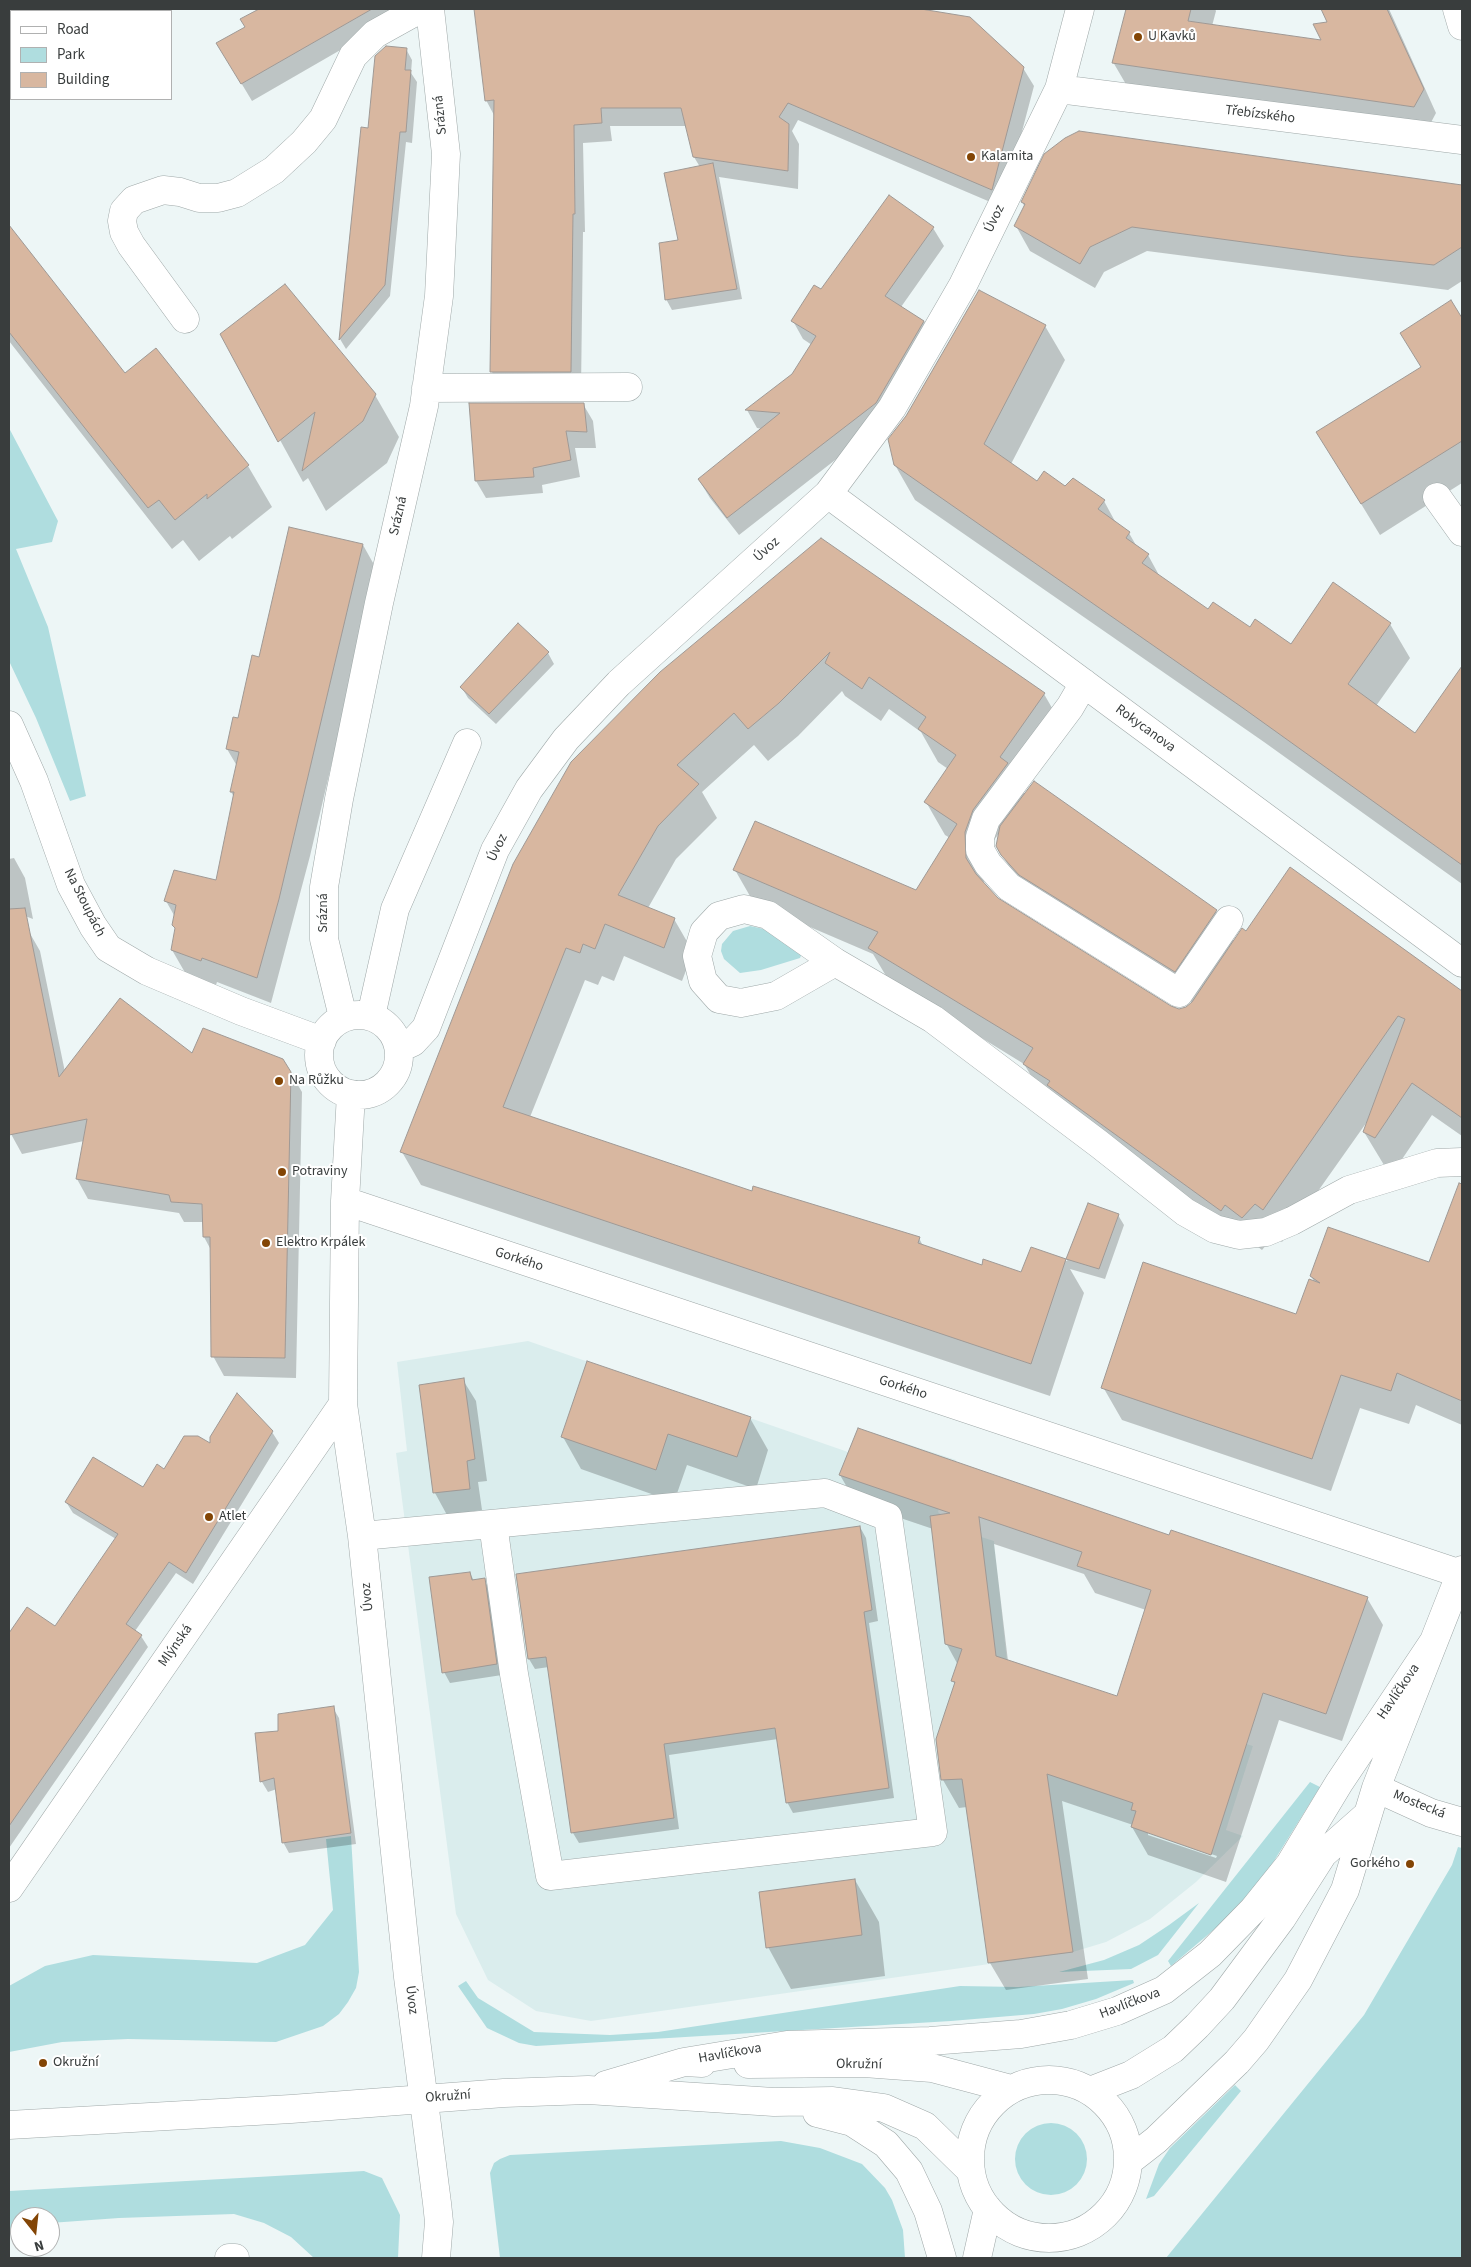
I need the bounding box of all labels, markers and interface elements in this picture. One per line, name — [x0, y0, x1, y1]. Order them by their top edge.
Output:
legend — [10, 10, 172, 100]
text: Road — [57, 19, 89, 40]
place label: U Kavků — [1148, 29, 1196, 45]
marker: U Kavků — [1132, 31, 1144, 43]
text: Park — [57, 44, 85, 65]
text: Building — [57, 69, 109, 90]
street label: Srázná — [431, 94, 451, 136]
street label: Třebízského — [1224, 102, 1296, 128]
place label: Kalamita — [981, 149, 1033, 165]
marker: Kalamita — [965, 151, 977, 163]
street label: Úvoz — [981, 202, 1009, 236]
street label: Srázná — [386, 495, 412, 537]
street label: Úvoz — [751, 534, 783, 566]
street label: Rokycanova — [1111, 701, 1179, 757]
street label: Úvoz — [484, 831, 512, 865]
street label: Na Stoupách — [60, 866, 108, 940]
street label: Srázná — [316, 893, 332, 933]
place label: Na Růžku — [289, 1073, 344, 1089]
marker: Na Růžku — [273, 1075, 285, 1087]
place label: Potraviny — [292, 1164, 347, 1180]
marker: Potraviny — [276, 1166, 288, 1178]
place label: Elektro Krpálek — [276, 1235, 365, 1251]
marker: Elektro Krpálek — [260, 1237, 272, 1249]
street label: Gorkého — [493, 1244, 545, 1276]
street label: Gorkého — [877, 1372, 929, 1404]
place label: Atlet — [219, 1509, 246, 1525]
marker: Atlet — [203, 1511, 215, 1523]
street label: Úvoz — [358, 1582, 378, 1612]
street label: Mlýnská — [155, 1622, 197, 1670]
street label: Havlíčkova — [1374, 1661, 1424, 1723]
street label: Mostecká — [1390, 1787, 1448, 1823]
place label: Gorkého — [1350, 1856, 1400, 1872]
marker: Gorkého — [1404, 1858, 1416, 1870]
street label: Úvoz — [401, 1985, 421, 2015]
street label: Havlíčkova — [1097, 1985, 1163, 2023]
street label: Havlíčkova — [697, 2040, 763, 2068]
place label: Okružní — [53, 2055, 99, 2071]
street label: Okružní — [836, 2056, 882, 2074]
marker: Okružní — [37, 2057, 49, 2069]
street label: Okružní — [425, 2087, 471, 2107]
north arrow — [10, 2207, 60, 2257]
text: N — [32, 2235, 46, 2256]

